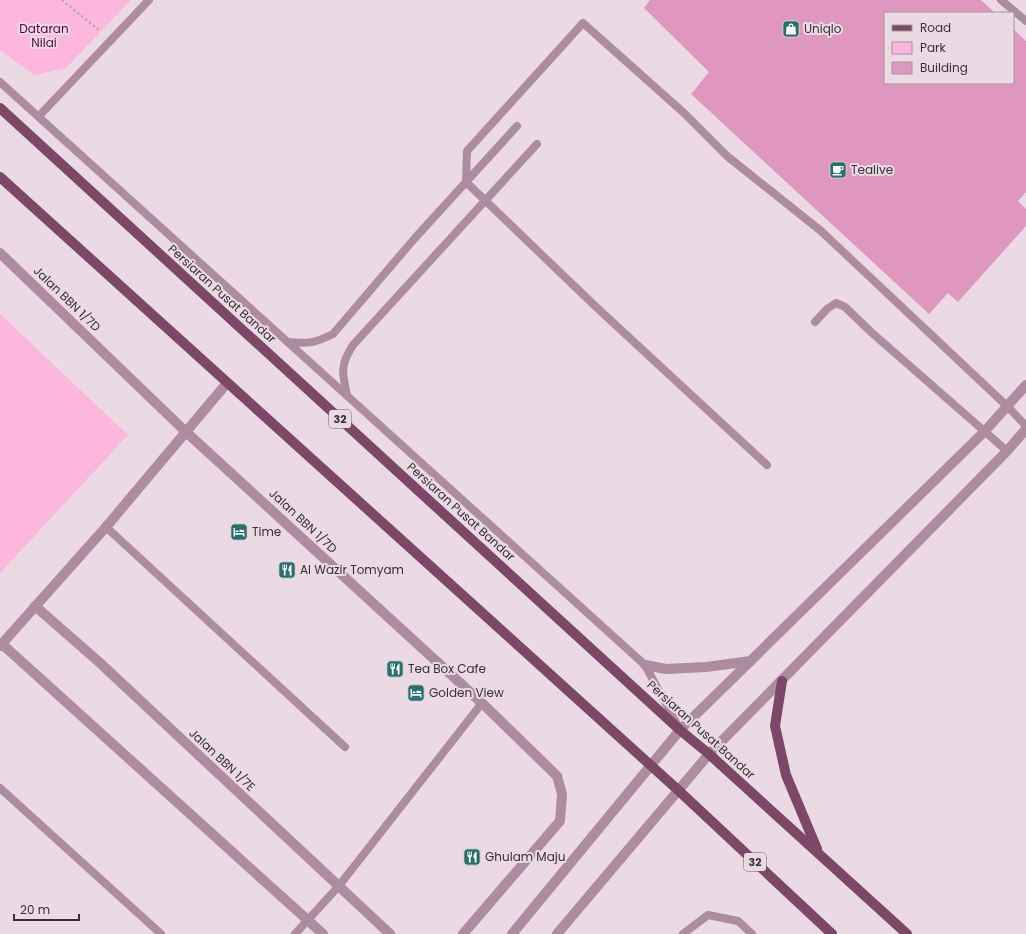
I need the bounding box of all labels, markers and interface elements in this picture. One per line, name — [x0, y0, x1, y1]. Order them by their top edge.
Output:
legend — [884, 12, 1014, 84]
shop icon: Uniqlo — [781, 19, 801, 39]
text: Road — [920, 19, 951, 36]
park label: Dataran Nilai — [19, 20, 69, 51]
place label: Uniqlo — [804, 20, 842, 37]
text: Park — [920, 39, 947, 56]
text: Building — [920, 59, 968, 76]
cafe icon: Tealive — [828, 160, 848, 180]
place label: Tealive — [851, 161, 893, 178]
street label: Persiaran Pusat Bandar — [165, 240, 280, 347]
street label: Jalan BBN 1/7D — [30, 262, 105, 335]
road number: 32 — [329, 410, 351, 428]
street label: Persiaran Pusat Bandar — [404, 458, 519, 565]
street label: Jalan BBN 1/7D — [266, 485, 341, 557]
hotel icon: Time — [229, 522, 249, 542]
place label: Time — [252, 523, 281, 540]
restaurant icon: Al Wazir Tomyam — [277, 560, 297, 580]
place label: Al Wazir Tomyam — [300, 561, 404, 578]
restaurant icon: Tea Box Cafe — [385, 659, 405, 679]
place label: Tea Box Cafe — [408, 660, 486, 677]
street label: Persiaran Pusat Bandar — [644, 676, 759, 783]
hotel icon: Golden View — [406, 683, 426, 703]
place label: Golden View — [429, 684, 504, 701]
street label: Jalan BBN 1/7E — [185, 724, 259, 795]
restaurant icon: Ghulam Maju — [462, 847, 482, 867]
place label: Ghulam Maju — [485, 848, 565, 865]
road number: 32 — [744, 853, 766, 871]
scale bar — [14, 896, 79, 922]
text: 20 m — [20, 901, 50, 918]

